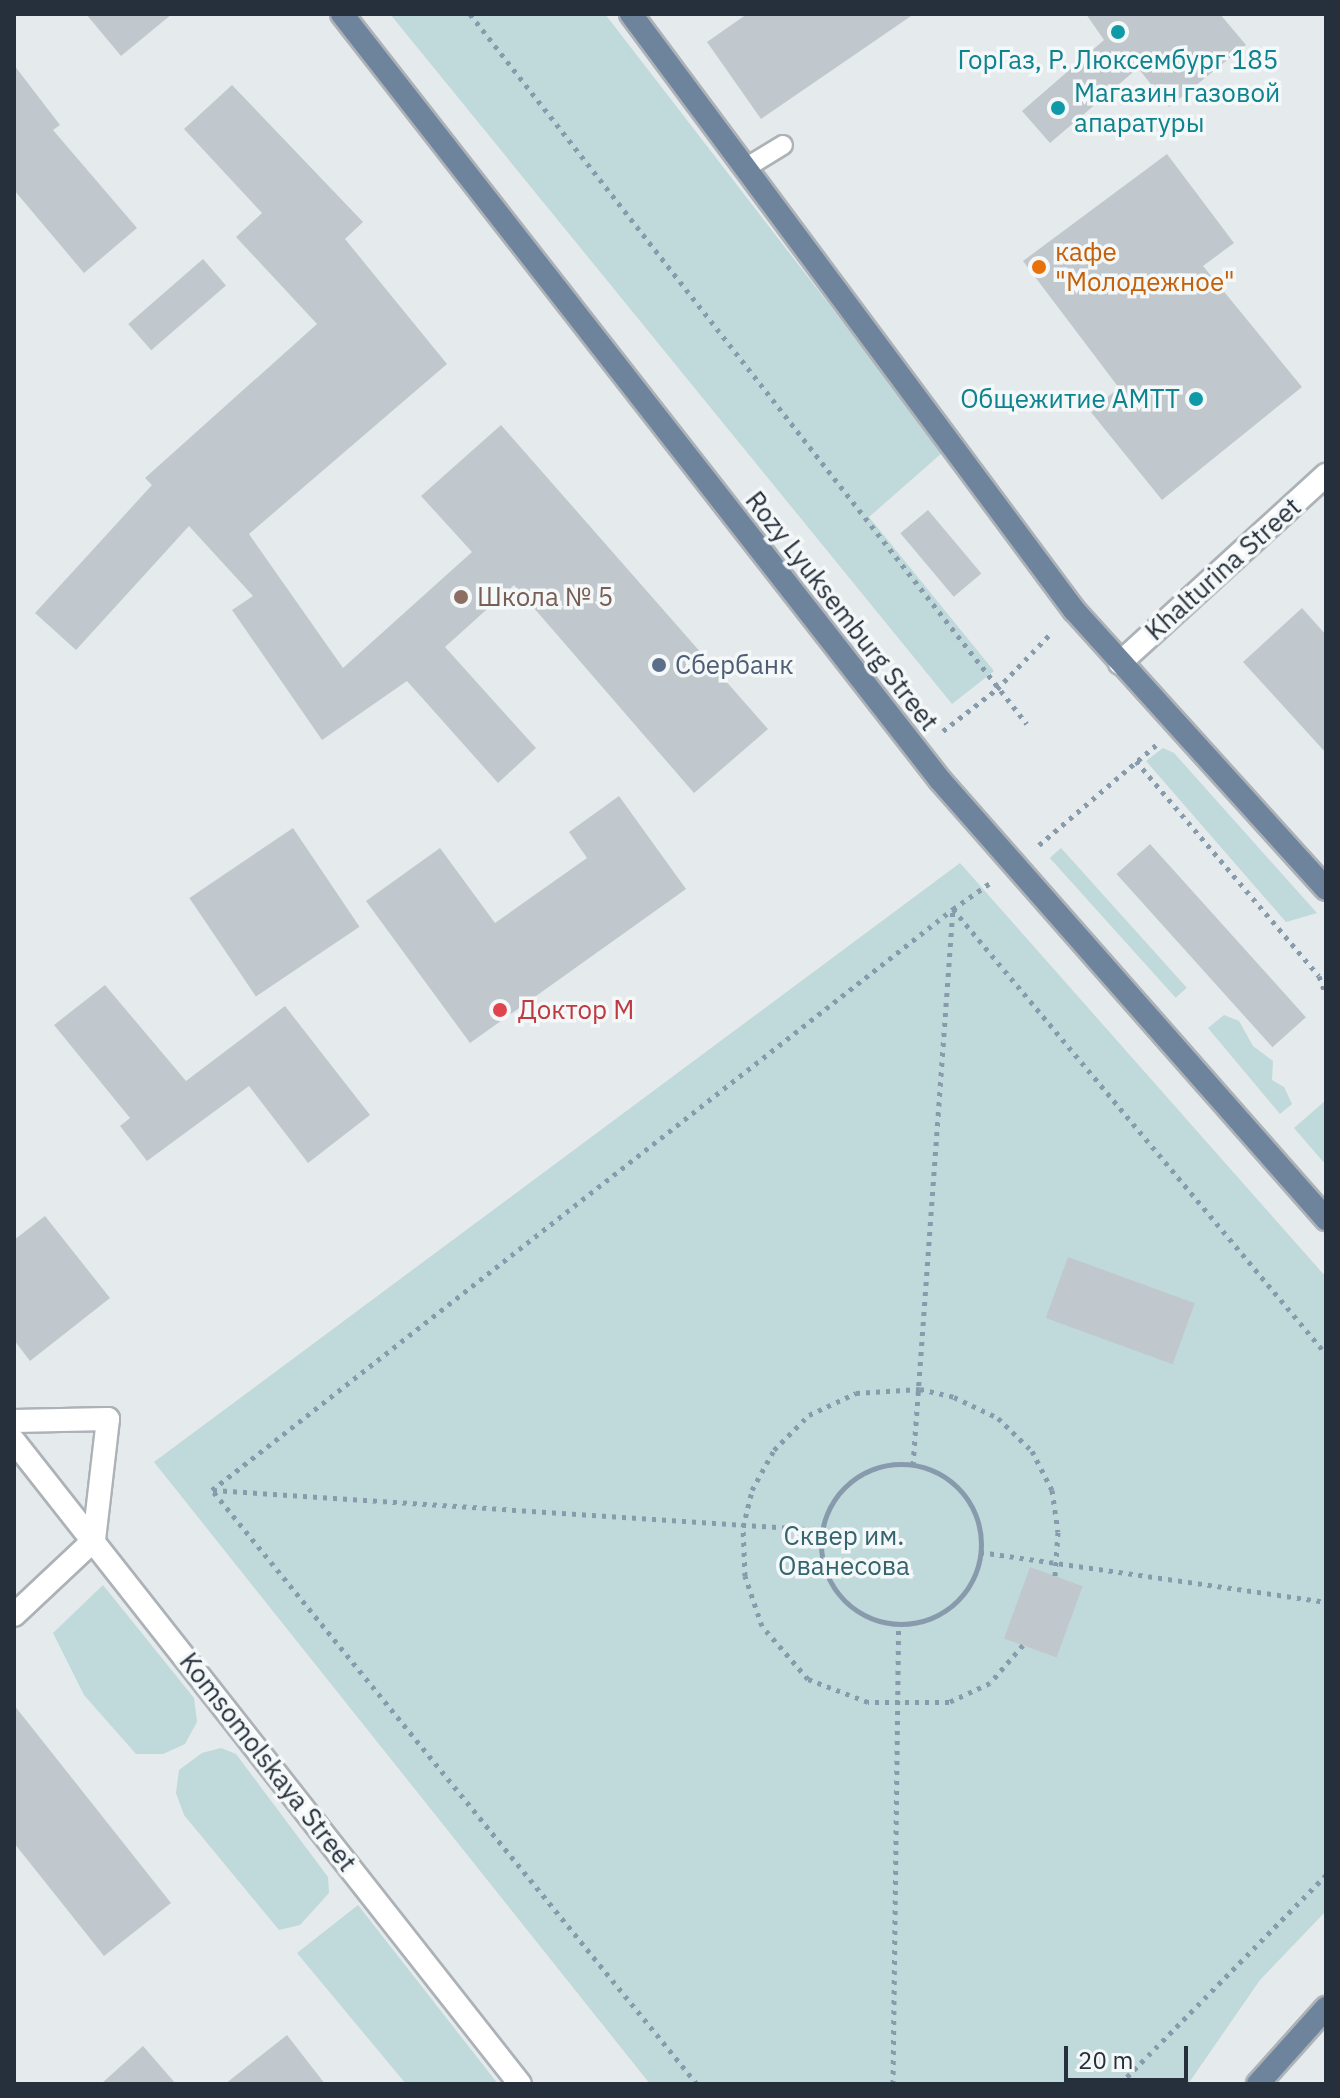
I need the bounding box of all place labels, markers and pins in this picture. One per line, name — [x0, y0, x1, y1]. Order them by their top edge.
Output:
marker: ГорГаз, Р. Люксембург 185 — [1109, 23, 1127, 41]
place label: ГорГаз, Р. Люксембург 185 — [958, 44, 1278, 76]
place label: Магазин газовой апаратуры — [1074, 77, 1280, 138]
marker: Магазин газовой апаратуры — [1049, 99, 1067, 117]
place label: кафе "Молодежное" — [1055, 236, 1235, 298]
marker: кафе "Молодежное" — [1030, 258, 1048, 276]
place label: Общежитие АМТТ — [960, 383, 1180, 415]
marker: Общежитие АМТТ — [1187, 390, 1205, 408]
place label: Школа № 5 — [477, 581, 613, 613]
marker: Школа № 5 — [452, 588, 470, 606]
place label: Сбербанк — [675, 649, 793, 681]
marker: Сбербанк — [650, 656, 668, 674]
place label: Доктор М — [518, 994, 634, 1026]
marker: Доктор М — [489, 999, 511, 1021]

